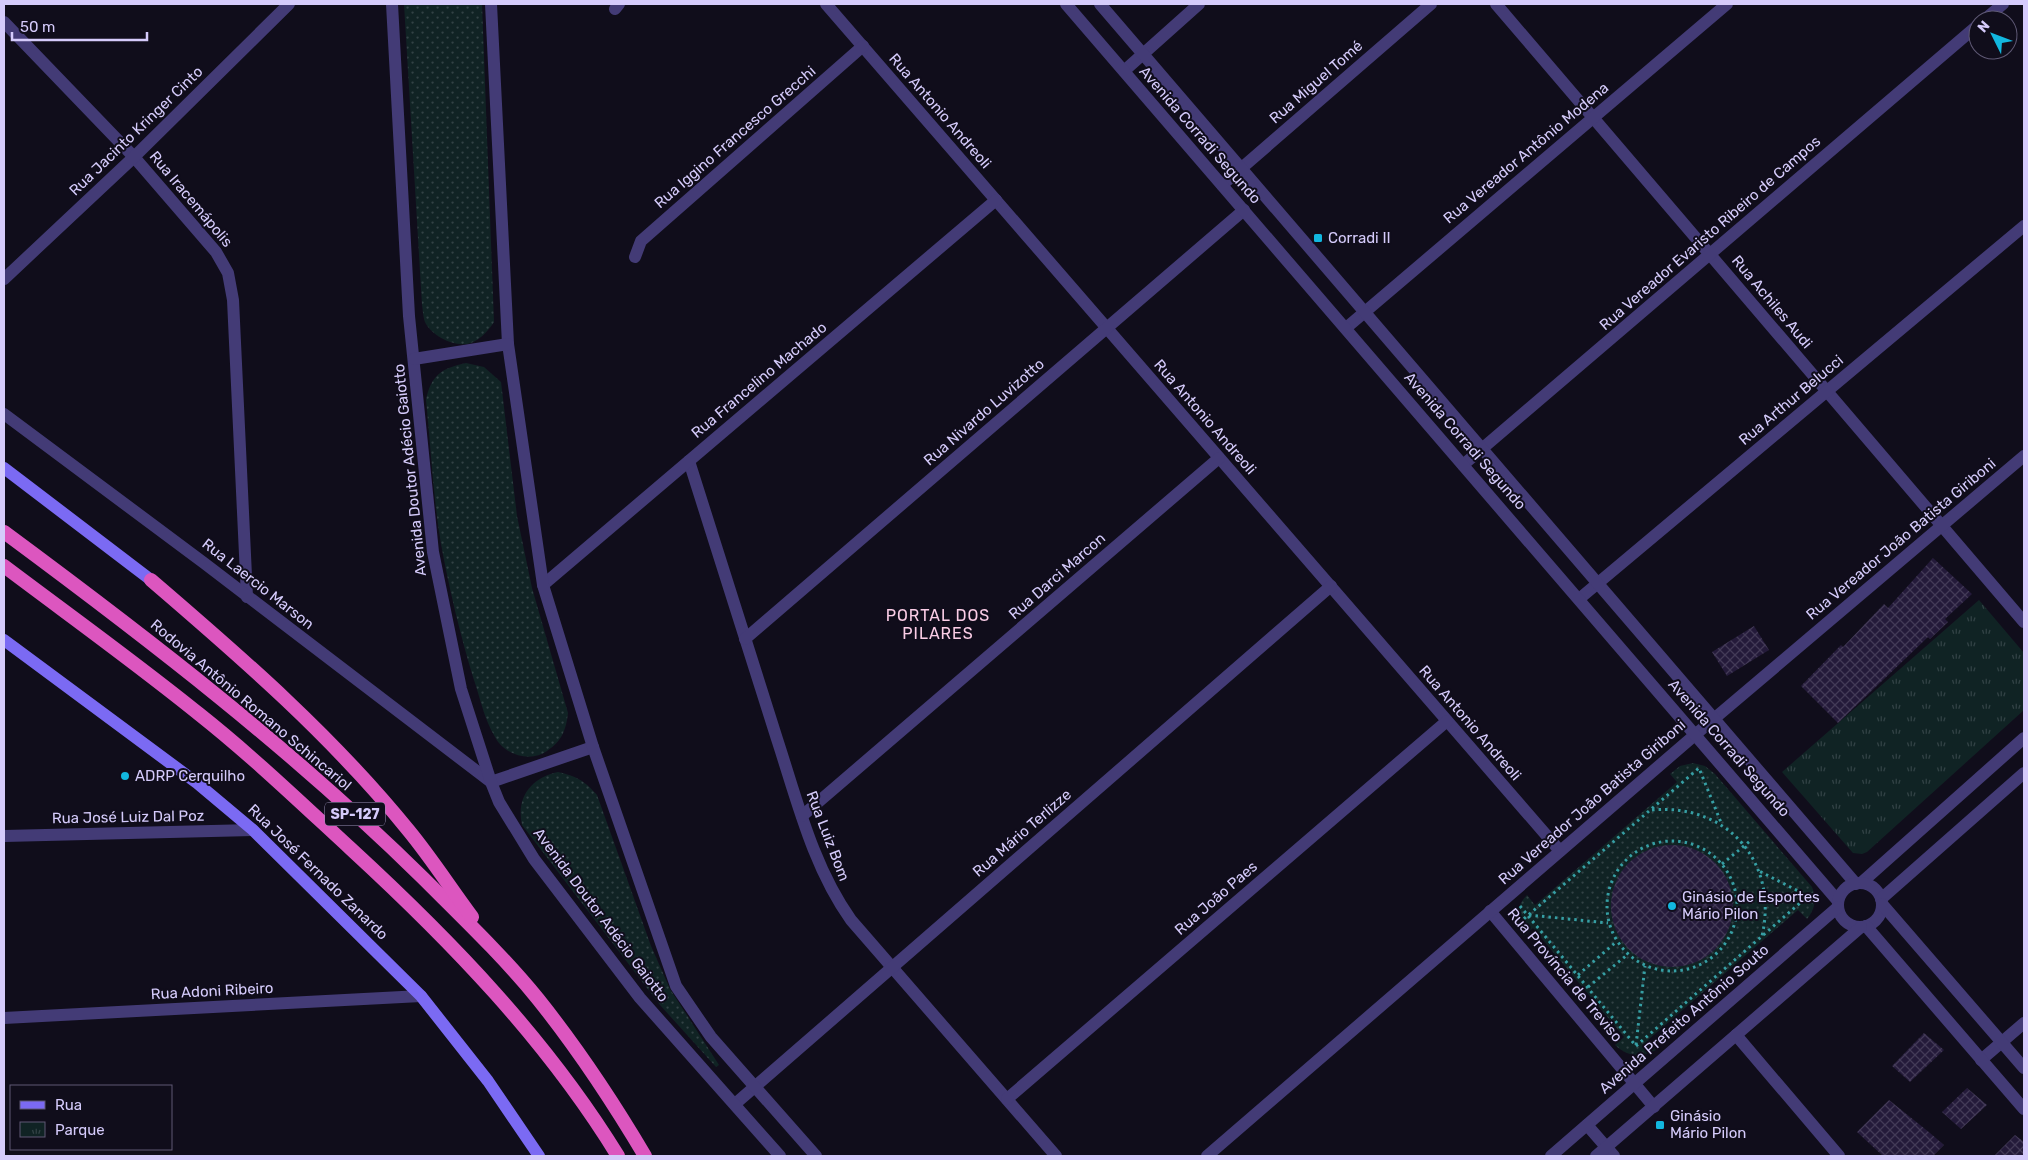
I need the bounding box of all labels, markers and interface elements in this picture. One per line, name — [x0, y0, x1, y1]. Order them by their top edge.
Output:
scale bar — [12, 10, 148, 42]
north arrow — [1968, 10, 2018, 60]
text: N — [1974, 17, 1993, 36]
text: 50 m — [20, 18, 55, 36]
street label: Rua Miguel Tomé — [1266, 37, 1366, 127]
street label: Rua Antonio Andreoli — [885, 50, 995, 172]
street label: Rua Iggino Francesco Grecchi — [651, 62, 819, 212]
street label: Rua Jacinto Kringer Cinto — [66, 63, 206, 199]
street label: Avenida Corradi Segundo — [1135, 63, 1265, 207]
street label: Rua Vereador Antônio Modena — [1440, 79, 1612, 227]
street label: Rua Vereador Evaristo Ribeiro de Campos — [1596, 132, 1824, 334]
street label: Rua Iracemápolis — [146, 147, 237, 251]
place label: Corradi II — [1328, 229, 1391, 247]
marker: Corradi II — [1312, 232, 1324, 244]
street label: Rua Achiles Audi — [1728, 252, 1816, 352]
street label: Rua Francelino Machado — [688, 318, 830, 442]
street label: Rua Arthur Belucci — [1735, 351, 1847, 449]
street label: Rua Nivardo Luvizotto — [920, 355, 1048, 469]
street label: Rua Antonio Andreoli — [1150, 356, 1260, 478]
street label: Avenida Doutor Adécio Gaiotto — [390, 363, 430, 577]
street label: Avenida Corradi Segundo — [1400, 369, 1530, 513]
street label: Rua Vereador João Batista Giriboni — [1803, 454, 1999, 624]
street label: Rua Darci Marcon — [1005, 529, 1109, 623]
street label: Rua Laercio Marson — [199, 535, 317, 633]
district label: PORTAL DOS PILARES — [886, 606, 990, 643]
street label: Rodovia Antônio Romano Schincariol — [147, 616, 355, 794]
street label: Rua Antonio Andreoli — [1415, 662, 1525, 784]
street label: Avenida Corradi Segundo — [1664, 676, 1794, 820]
street label: Rua Vereador João Batista Giriboni — [1495, 716, 1689, 888]
place label: ADRP Cerquilho — [135, 767, 245, 785]
marker: ADRP Cerquilho — [119, 770, 131, 782]
street label: Rua Mário Terlizze — [969, 785, 1075, 881]
street label: Rua Luiz Bom — [803, 788, 853, 884]
street label: Rua José Fernado Zanardo — [244, 800, 392, 944]
road number: SP-127 — [325, 802, 385, 826]
street label: Rua José Luiz Dal Poz — [52, 807, 205, 827]
street label: Avenida Doutor Adécio Gaiotto — [530, 824, 672, 1006]
street label: Rua João Paes — [1171, 857, 1261, 939]
place label: Ginásio de Esportes Mário Pilon — [1682, 888, 1820, 923]
marker: Ginásio de Esportes Mário Pilon — [1666, 900, 1678, 912]
street label: Rua Província de Treviso — [1504, 904, 1626, 1046]
street label: Avenida Prefeito Antônio Souto — [1596, 941, 1772, 1097]
street label: Rua Adoni Ribeiro — [150, 979, 274, 1003]
legend — [10, 1085, 172, 1150]
text: Rua — [55, 1096, 82, 1114]
place label: Ginásio Mário Pilon — [1670, 1107, 1746, 1142]
marker: Ginásio Mário Pilon — [1654, 1119, 1666, 1131]
text: Parque — [55, 1121, 105, 1139]

